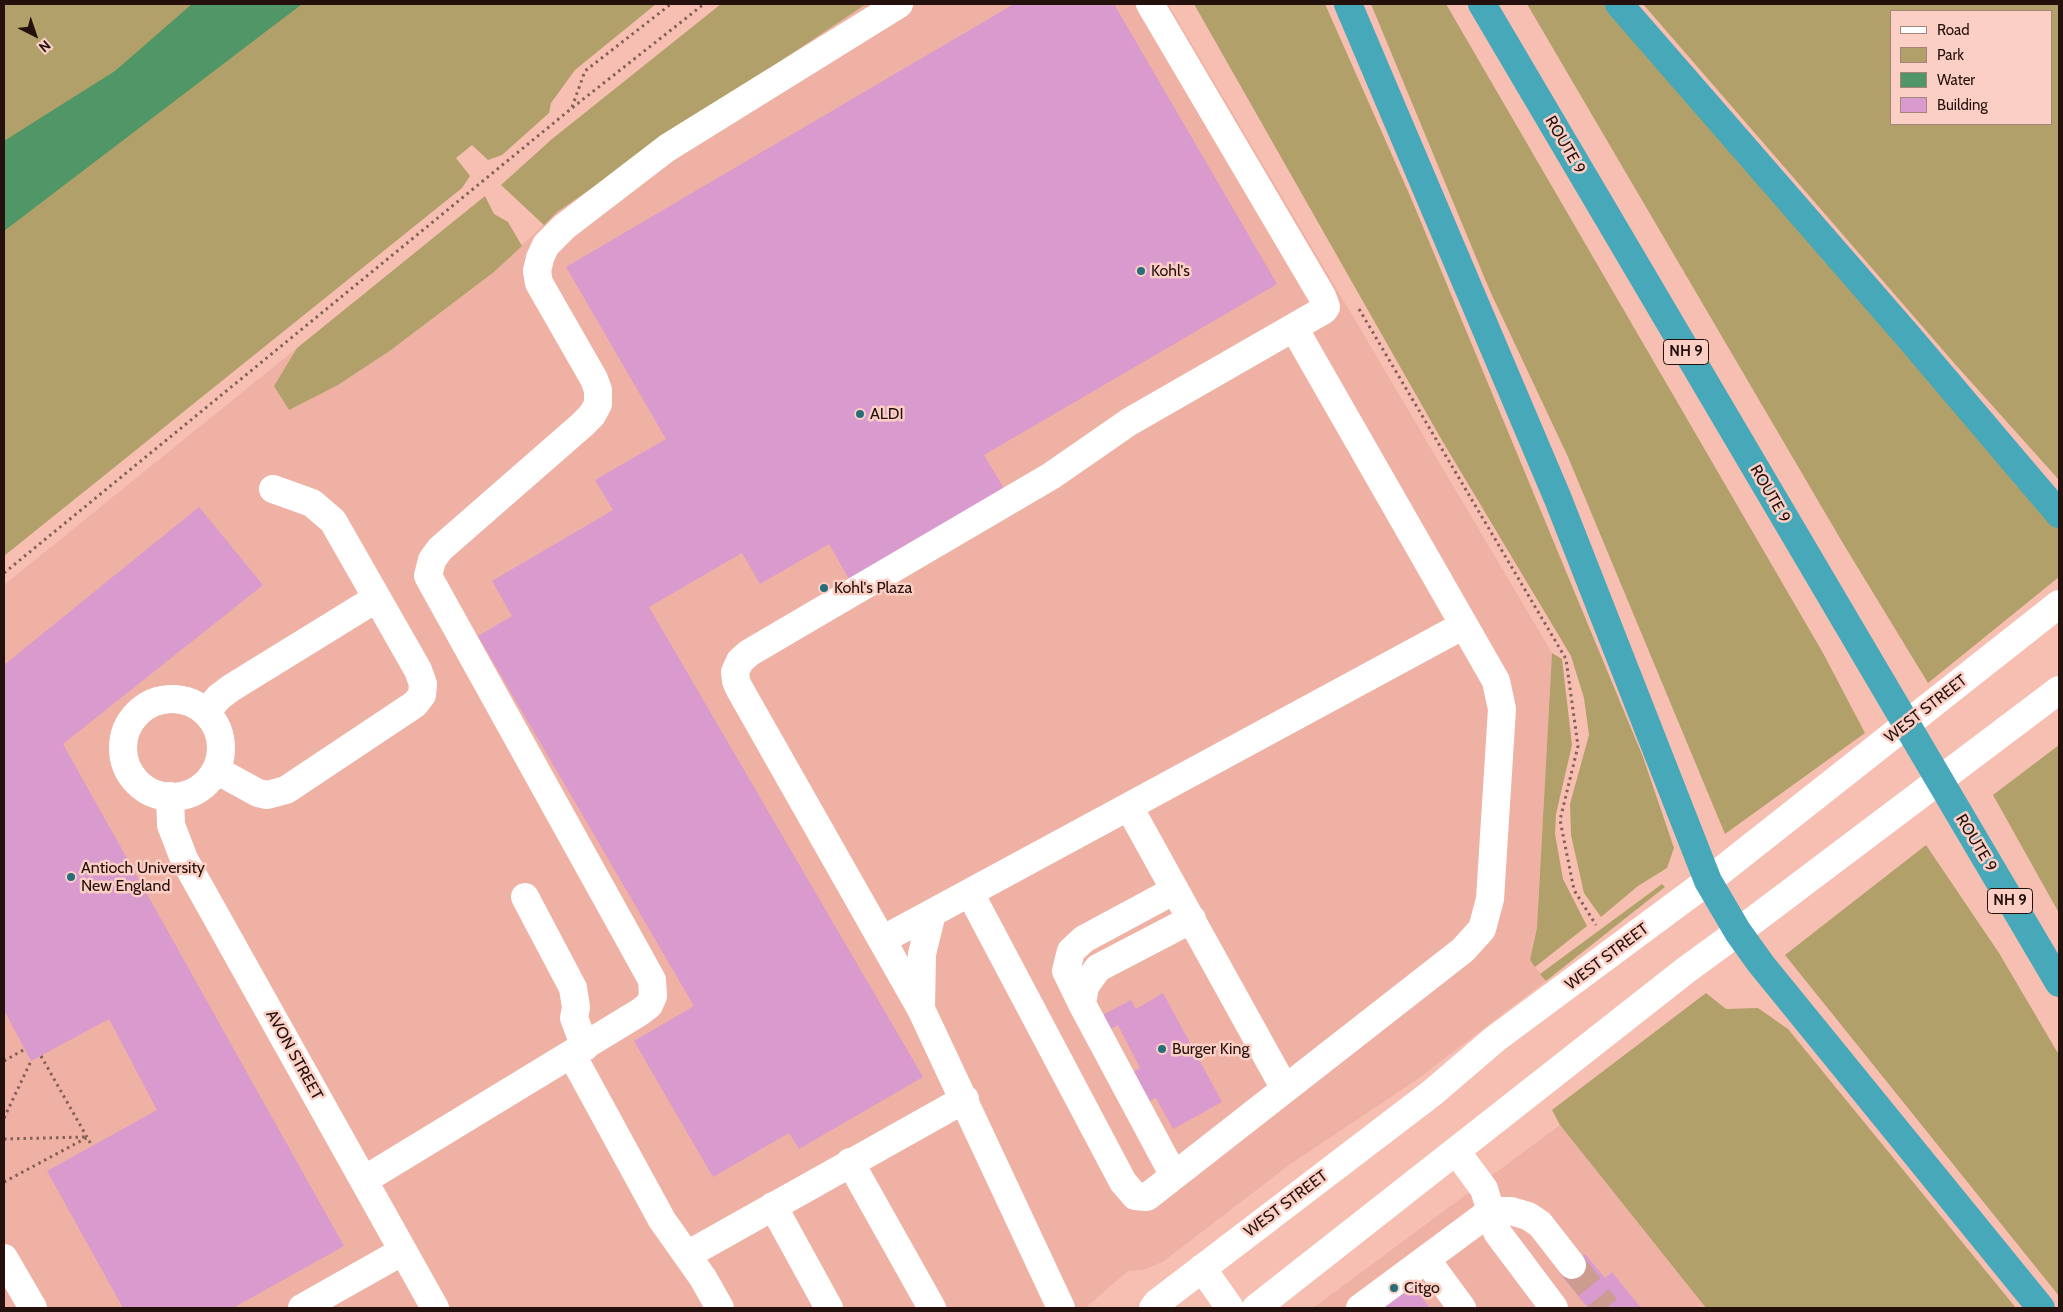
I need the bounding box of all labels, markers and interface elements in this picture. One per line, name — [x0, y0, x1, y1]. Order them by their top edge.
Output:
north arrow — [10, 10, 60, 60]
legend — [1890, 10, 2053, 125]
text: Road — [1937, 21, 1970, 39]
text: N — [35, 36, 54, 56]
text: Park — [1937, 46, 1964, 64]
text: Water — [1937, 71, 1975, 89]
text: Building — [1937, 96, 1988, 114]
street label: ROUTE 9 — [1541, 113, 1589, 177]
place label: Kohl's — [1151, 261, 1190, 281]
marker: Kohl's — [1135, 265, 1147, 277]
road number: NH 9 — [1664, 340, 1708, 364]
place label: ALDI — [870, 404, 904, 424]
marker: ALDI — [854, 408, 866, 420]
street label: ROUTE 9 — [1746, 462, 1794, 526]
place label: Kohl's Plaza — [834, 578, 912, 598]
marker: Kohl's Plaza — [818, 582, 830, 594]
street label: WEST STREET — [1881, 671, 1971, 747]
street label: ROUTE 9 — [1951, 811, 2001, 875]
place label: Antioch University New England — [81, 858, 205, 896]
marker: Antioch University New England — [65, 871, 77, 883]
road number: NH 9 — [1988, 888, 2032, 914]
street label: WEST STREET — [1562, 919, 1652, 995]
street label: AVON STREET — [261, 1007, 327, 1103]
place label: Burger King — [1172, 1039, 1249, 1059]
marker: Burger King — [1156, 1043, 1168, 1055]
street label: WEST STREET — [1241, 1166, 1331, 1242]
place label: Citgo — [1404, 1278, 1440, 1298]
marker: Citgo — [1388, 1282, 1400, 1294]

